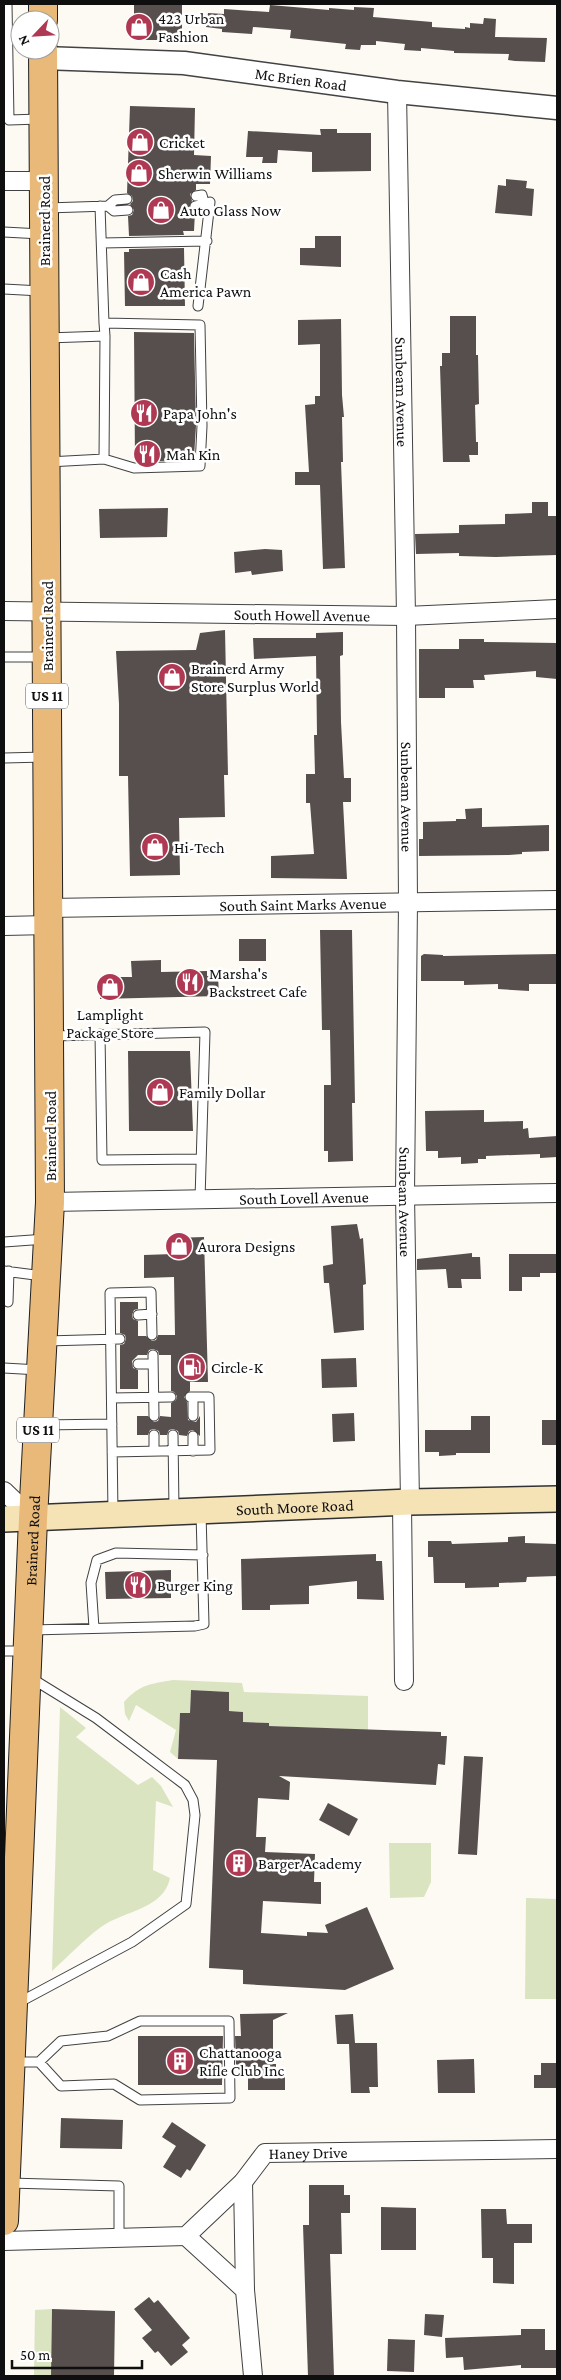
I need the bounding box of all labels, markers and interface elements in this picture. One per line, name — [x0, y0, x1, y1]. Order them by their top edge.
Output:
north arrow — [10, 10, 60, 60]
place label: 423 Urban Fashion — [158, 10, 225, 45]
shop icon: 423 Urban Fashion — [124, 12, 154, 42]
text: N — [14, 32, 32, 48]
street label: Mc Brien Road — [254, 65, 348, 94]
shop icon: Cricket — [125, 127, 155, 157]
place label: Cricket — [159, 134, 205, 151]
shop icon: Sherwin Williams — [124, 158, 154, 188]
place label: Sherwin Williams — [158, 165, 272, 182]
street label: Brainerd Road — [36, 175, 53, 266]
shop icon: Auto Glass Now — [146, 195, 176, 225]
place label: Auto Glass Now — [180, 202, 281, 219]
place label: Cash America Pawn — [160, 265, 252, 300]
shop icon: Cash America Pawn — [126, 267, 156, 297]
street label: Sunbeam Avenue — [392, 337, 411, 447]
restaurant icon: Papa John's — [129, 398, 159, 428]
place label: Papa John's — [163, 405, 237, 423]
restaurant icon: Mah Kin — [132, 439, 162, 469]
place label: Mah Kin — [166, 446, 221, 463]
street label: Brainerd Road — [39, 580, 56, 671]
street label: South Howell Avenue — [234, 606, 370, 625]
place label: Brainerd Army Store Surplus World — [191, 660, 320, 696]
shop icon: Brainerd Army Store Surplus World — [157, 662, 187, 692]
road number: US 11 — [26, 684, 68, 708]
street label: Sunbeam Avenue — [398, 742, 416, 852]
shop icon: Hi-Tech — [140, 832, 170, 862]
place label: Hi-Tech — [174, 839, 225, 856]
street label: South Saint Marks Avenue — [219, 895, 387, 914]
place label: Marsha's Backstreet Cafe — [209, 965, 307, 1000]
restaurant icon: Marsha's Backstreet Cafe — [175, 967, 205, 997]
shop icon: Lamplight Package Store — [95, 972, 125, 1002]
place label: Lamplight Package Store — [66, 1006, 154, 1042]
shop icon: Family Dollar — [145, 1077, 175, 1107]
place label: Family Dollar — [179, 1084, 266, 1102]
street label: Brainerd Road — [42, 1090, 59, 1181]
street label: Sunbeam Avenue — [396, 1147, 414, 1257]
street label: South Lovell Avenue — [239, 1188, 369, 1208]
shop icon: Aurora Designs — [164, 1231, 194, 1261]
place label: Aurora Designs — [198, 1238, 295, 1256]
fuel station icon: Circle-K — [177, 1352, 207, 1382]
place label: Circle-K — [211, 1359, 264, 1376]
road number: US 11 — [17, 1418, 59, 1442]
street label: Brainerd Road — [22, 1494, 43, 1586]
street label: South Moore Road — [236, 1496, 355, 1518]
restaurant icon: Burger King — [123, 1570, 153, 1600]
place label: Burger King — [157, 1577, 233, 1595]
building icon: Barger Academy — [224, 1848, 254, 1878]
place label: Barger Academy — [258, 1855, 362, 1873]
place label: Chattanooga Rifle Club Inc — [199, 2044, 285, 2079]
building icon: Chattanooga Rifle Club Inc — [165, 2046, 195, 2076]
street label: Haney Drive — [269, 2144, 347, 2163]
scale bar — [12, 2338, 142, 2370]
text: 50 m — [20, 2347, 50, 2363]

